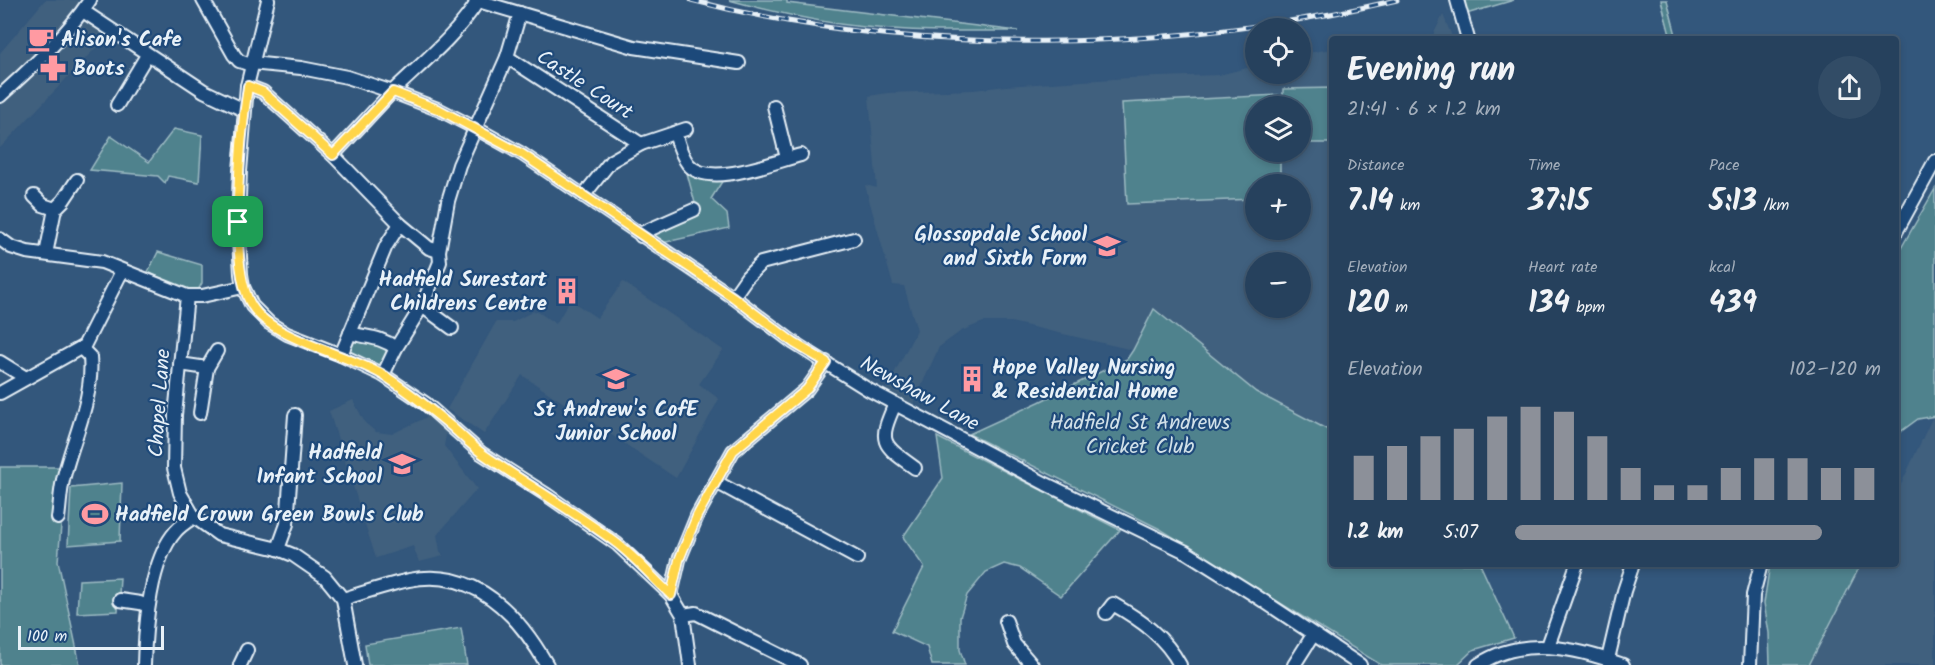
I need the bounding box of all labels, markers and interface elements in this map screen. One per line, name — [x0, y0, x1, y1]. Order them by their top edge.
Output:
map controls — [1245, 18, 1311, 318]
button: locate — [1245, 18, 1311, 84]
cafe icon: Alison's Cafe — [26, 24, 56, 54]
place label: Alison's Cafe — [61, 24, 182, 57]
street label: Castle Court — [529, 42, 640, 129]
text: Evening run — [1347, 45, 1515, 98]
pharmacy icon: Boots — [38, 53, 68, 83]
place label: Boots — [73, 53, 125, 86]
button: share — [1818, 56, 1881, 119]
text: 21:41 · 6 × 1.2 km — [1347, 94, 1501, 126]
button: layers — [1245, 96, 1311, 162]
text: Distance — [1347, 153, 1405, 178]
text: Time — [1528, 153, 1560, 178]
text: Pace — [1709, 153, 1740, 178]
button: + — [1245, 174, 1311, 240]
text: 7.14 — [1347, 178, 1394, 226]
text: 37:15 — [1528, 178, 1590, 226]
text: 5:13 — [1709, 178, 1757, 226]
text: km — [1394, 193, 1420, 218]
text: /km — [1757, 193, 1789, 218]
pin — [212, 196, 263, 247]
icon: arrive — [221, 205, 254, 238]
place label: Glossopdale School and Sixth Form — [914, 219, 1087, 276]
school or university icon: Glossopdale School and Sixth Form — [1092, 231, 1122, 261]
button: − — [1245, 252, 1311, 318]
text: Elevation — [1347, 255, 1408, 280]
text: Heart rate — [1528, 255, 1598, 280]
text: kcal — [1709, 255, 1735, 280]
place label: Hadfield Surestart Childrens Centre — [378, 264, 548, 321]
building icon: Hadfield Surestart Childrens Centre — [552, 276, 582, 306]
text: 120 — [1347, 280, 1389, 328]
text: 134 — [1528, 280, 1570, 328]
text: 439 — [1709, 280, 1757, 328]
text: m — [1389, 295, 1408, 320]
text: bpm — [1570, 295, 1605, 320]
street label: Chapel Lane — [140, 347, 181, 458]
street label: Newshaw Lane — [853, 348, 986, 441]
place label: Hope Valley Nursing & Residential Home — [992, 352, 1178, 409]
text: Elevation — [1347, 354, 1423, 386]
text: 102–120 m — [1789, 354, 1881, 386]
school or university icon: St Andrew's CofE Junior School — [601, 364, 631, 394]
building icon: Hope Valley Nursing & Residential Home — [957, 364, 987, 394]
place label: St Andrew's CofE Junior School — [534, 394, 699, 451]
park label: Hadfield St Andrews Cricket Club — [1050, 407, 1230, 464]
place label: Hadfield Infant School — [256, 437, 383, 494]
school or university icon: Hadfield Infant School — [387, 449, 417, 479]
sports icon: Hadfield Crown Green Bowls Club — [80, 499, 110, 529]
place label: Hadfield Crown Green Bowls Club — [115, 499, 424, 532]
text: 1.2 km — [1347, 517, 1403, 549]
text: 5:07 — [1443, 517, 1478, 549]
scale bar — [18, 623, 164, 650]
text: 100 m — [27, 624, 67, 649]

